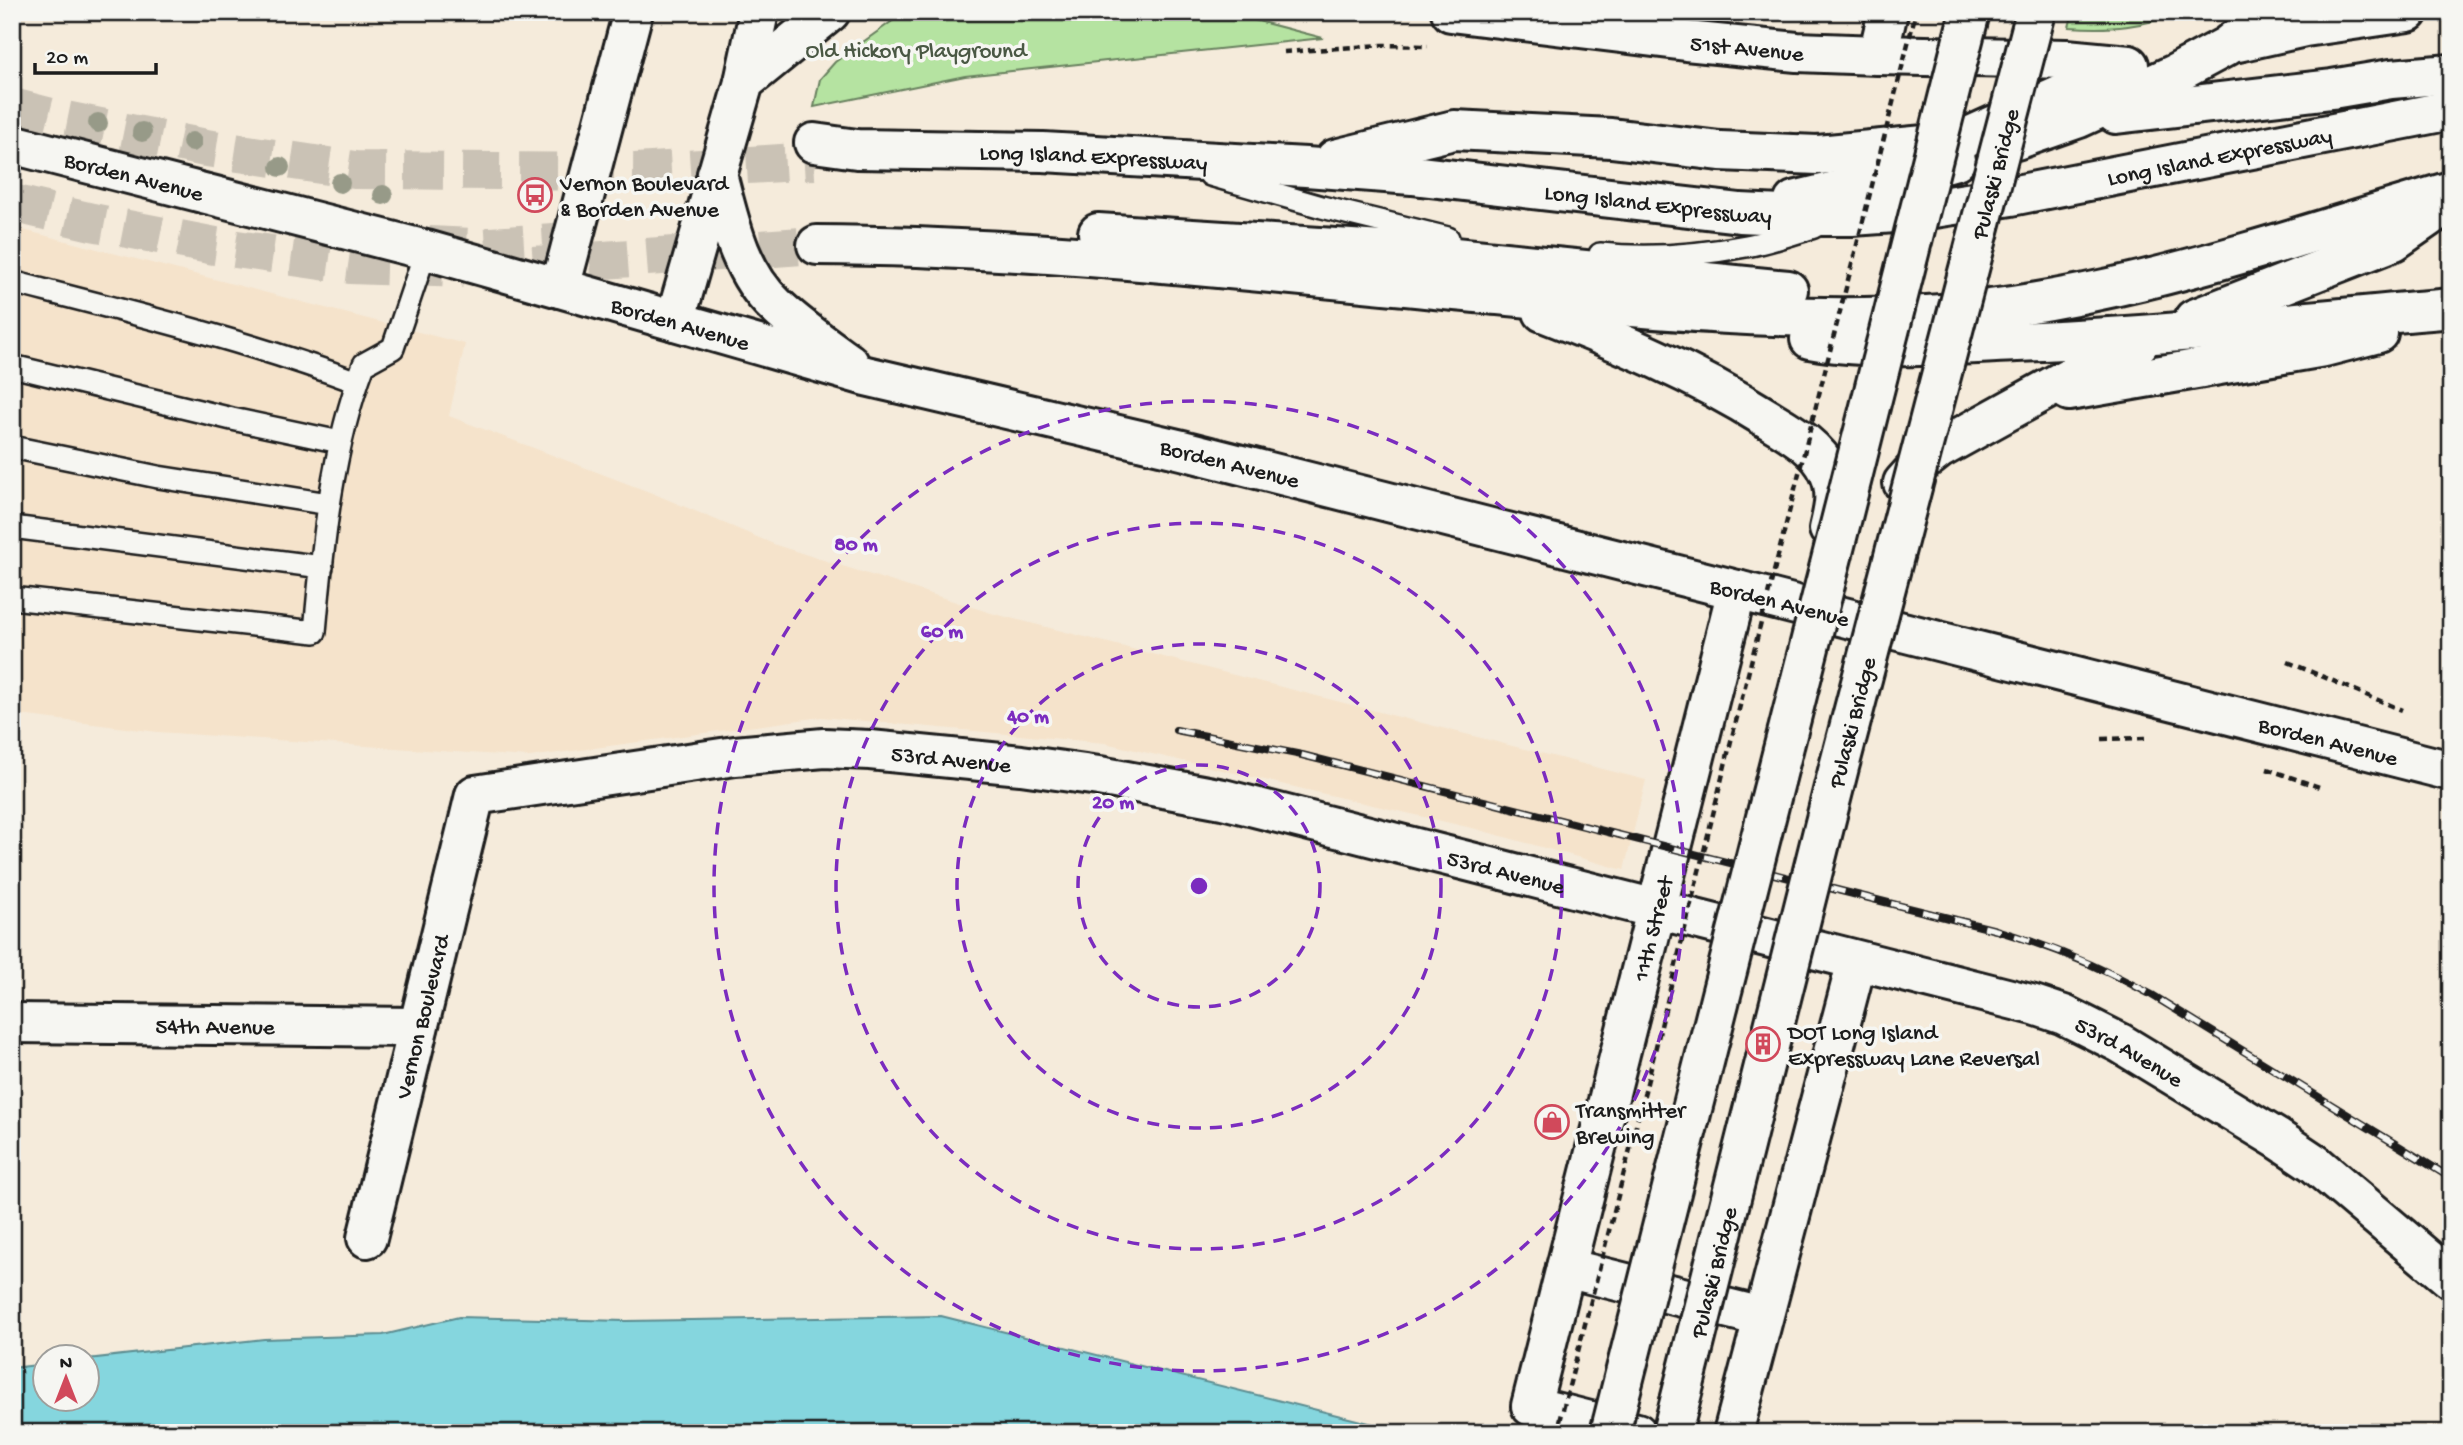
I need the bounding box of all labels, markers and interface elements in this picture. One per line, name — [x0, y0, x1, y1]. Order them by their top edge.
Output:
street label: 51st Avenue — [1689, 31, 1805, 69]
scale bar — [35, 32, 156, 76]
park label: Old Hickory Playground — [805, 39, 1028, 66]
text: 20 m — [46, 47, 88, 72]
street label: Pulaski Bridge — [1967, 105, 2028, 244]
street label: Long Island Expressway — [2105, 124, 2335, 194]
street label: Long Island Expressway — [979, 141, 1208, 178]
street label: Borden Avenue — [60, 148, 207, 210]
place label: Vernon Boulevard & Borden Avenue — [559, 172, 730, 225]
bus stop icon: Vernon Boulevard & Borden Avenue — [516, 176, 554, 214]
street label: Long Island Expressway — [1543, 180, 1772, 231]
street label: Borden Avenue — [606, 293, 753, 359]
street label: Borden Avenue — [1156, 435, 1303, 496]
text: 80 m — [834, 534, 878, 559]
street label: Borden Avenue — [1706, 574, 1853, 635]
text: 60 m — [921, 621, 963, 646]
street label: Pulaski Bridge — [1824, 654, 1884, 792]
text: 40 m — [1006, 706, 1049, 731]
street label: Borden Avenue — [2254, 712, 2401, 774]
street label: 53rd Avenue — [890, 742, 1013, 781]
text: 20 m — [1092, 792, 1134, 817]
street label: 53rd Avenue — [1444, 846, 1568, 902]
street label: 11th Street — [1629, 872, 1682, 985]
centre of rings — [1187, 874, 1211, 898]
street label: Vernon Boulevard — [391, 931, 458, 1103]
street label: 53rd Avenue — [2069, 1013, 2188, 1096]
street label: 54th Avenue — [155, 1014, 276, 1043]
place label: DOT Long Island Expressway Lane Reversal — [1786, 1021, 2040, 1074]
building icon: DOT Long Island Expressway Lane Reversal — [1744, 1025, 1782, 1063]
place label: Transmitter Brewing — [1574, 1099, 1687, 1152]
shop icon: Transmitter Brewing — [1533, 1103, 1571, 1141]
street label: Pulaski Bridge — [1686, 1204, 1745, 1342]
north arrow — [32, 1344, 102, 1414]
text: N — [60, 1353, 72, 1376]

